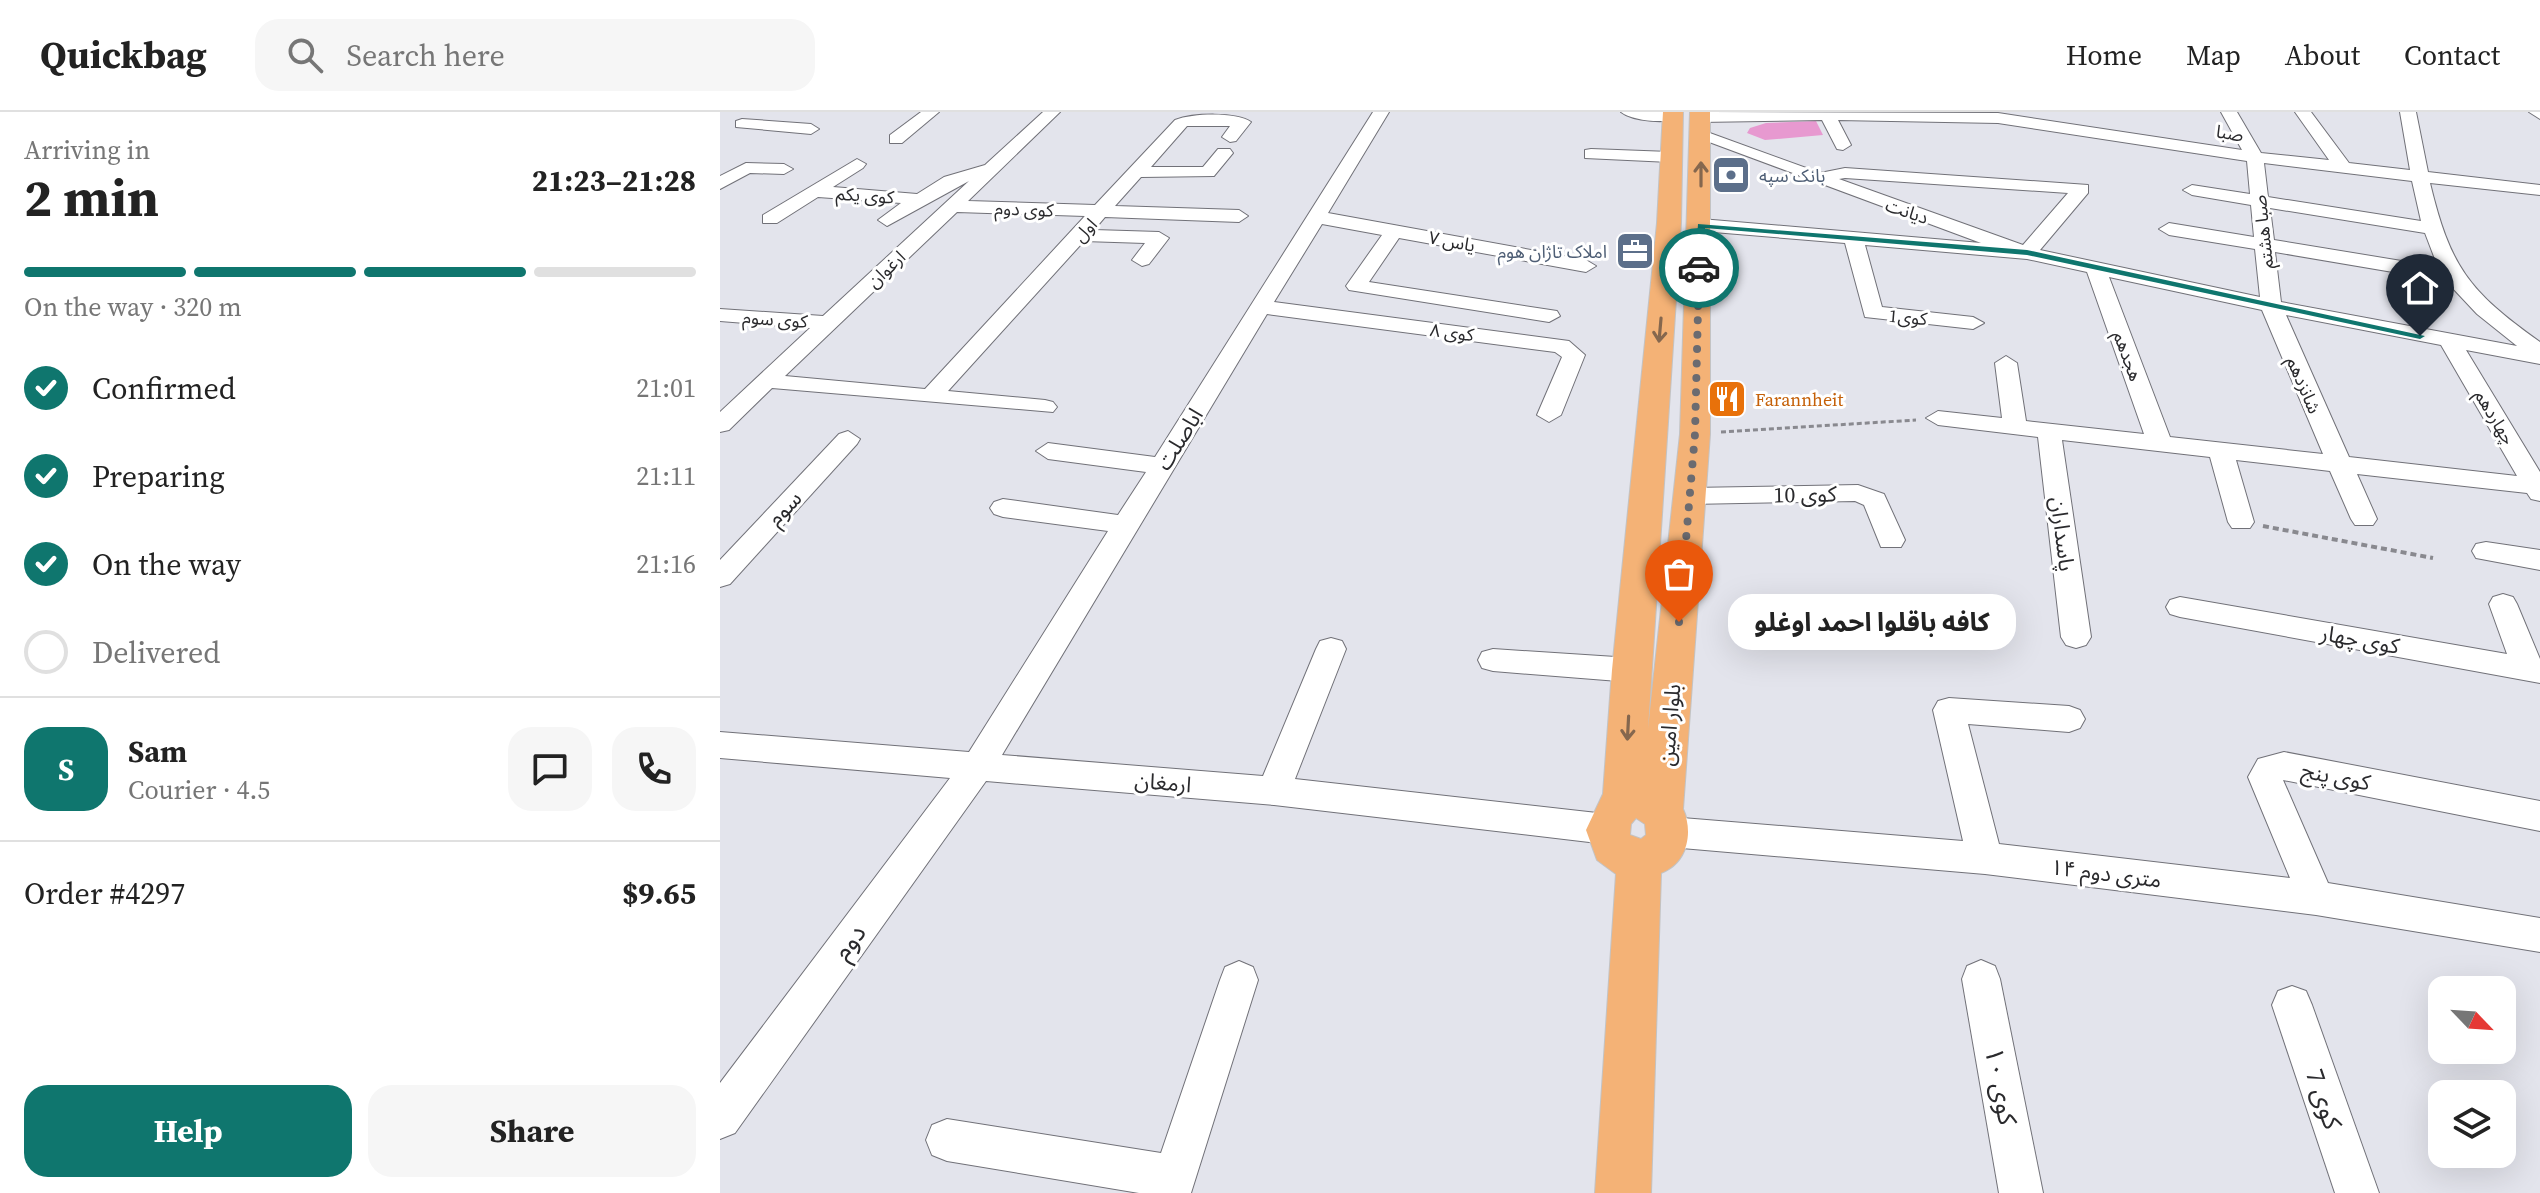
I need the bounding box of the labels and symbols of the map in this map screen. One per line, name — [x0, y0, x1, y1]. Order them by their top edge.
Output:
street label: صبا — [2214, 118, 2246, 148]
bank icon: بانک سپه — [1710, 154, 1752, 196]
one-way arrow — [1693, 161, 1709, 188]
place label: بانک سپه — [1759, 163, 1825, 188]
street label: کوی یکم — [835, 180, 896, 211]
street label: دیانت — [1882, 192, 1932, 230]
street label: صبا هشتم — [2247, 194, 2280, 270]
street label: کوی دوم — [994, 195, 1055, 225]
street label: اول — [1067, 212, 1103, 248]
street label: یاس ۷ — [1427, 224, 1477, 258]
courier — [1659, 228, 1739, 308]
office icon: املاک تاژان هوم — [1614, 230, 1656, 272]
place label: املاک تاژان هوم — [1497, 239, 1607, 266]
street label: ارغوان — [861, 245, 911, 293]
pin — [2386, 254, 2454, 336]
street label: کوی1 — [1888, 303, 1929, 331]
street label: کوی سوم — [742, 304, 809, 336]
one-way arrow — [1652, 316, 1667, 342]
street label: کوی ۸ — [1429, 317, 1476, 347]
street label: هجدهم — [2106, 327, 2149, 385]
street label: شانزدهم — [2280, 353, 2327, 418]
restaurant icon: Farannheit — [1706, 378, 1748, 420]
street label: چهاردهم — [2468, 385, 2521, 450]
place label: Farannheit — [1755, 387, 1843, 412]
street label: اباصلت — [1148, 402, 1210, 476]
street label: کوی 10 — [1773, 478, 1838, 510]
street label: سوم — [760, 484, 809, 534]
street label: پاسداران — [2043, 495, 2082, 573]
pin — [1645, 540, 1713, 622]
callout: کافه باقلوا احمد اوغلو — [1727, 594, 2015, 650]
street label: کوی چهار — [2317, 617, 2403, 661]
street label: بلوار امین — [1650, 683, 1688, 767]
one-way arrow — [1621, 714, 1636, 741]
street label: کوی پنج — [2299, 755, 2374, 800]
street label: ارمغان — [1133, 765, 1193, 799]
street label: ۱۴ متری دوم — [2049, 851, 2163, 897]
street label: دوم — [824, 917, 876, 969]
north arrow — [2428, 976, 2516, 1064]
street label: کوی ۱۰ — [1976, 1044, 2026, 1128]
street label: کوی 7 — [2297, 1064, 2351, 1134]

